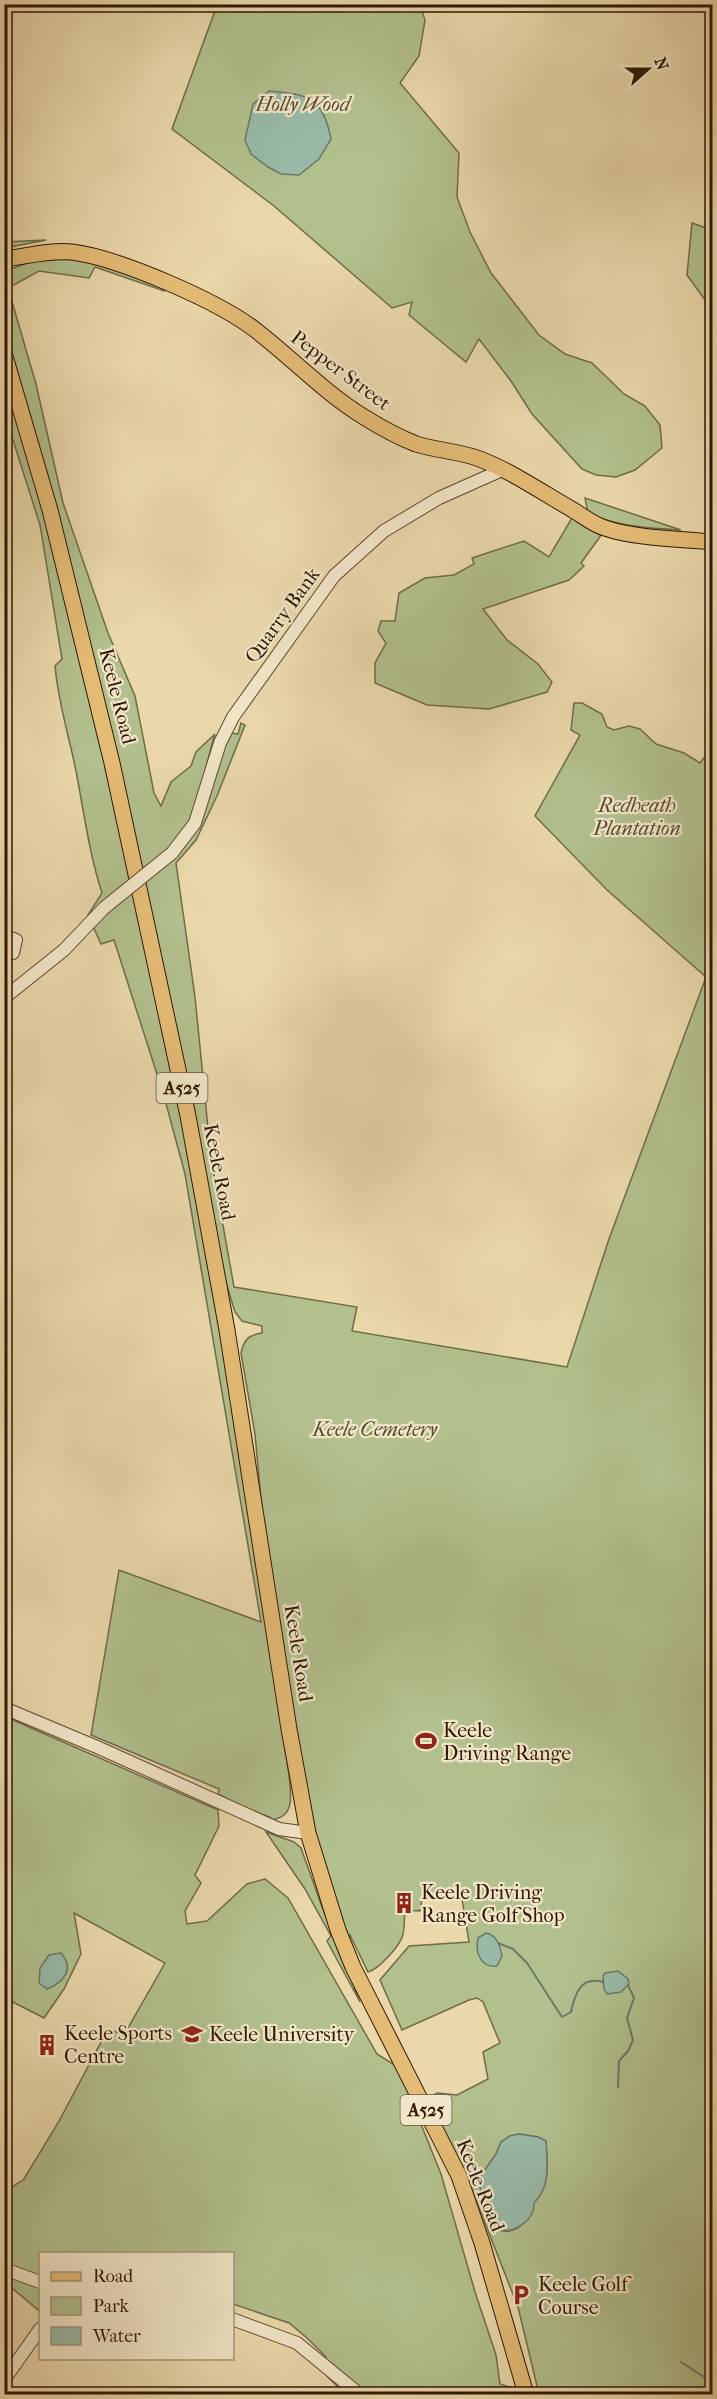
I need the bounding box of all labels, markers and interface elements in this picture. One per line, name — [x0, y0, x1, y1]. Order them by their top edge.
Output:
north arrow — [618, 39, 678, 99]
text: N — [650, 55, 673, 74]
park label: Holly Wood — [255, 93, 353, 116]
street label: Pepper Street — [286, 326, 395, 415]
street label: Quarry Bank — [240, 563, 325, 667]
street label: Keele Road — [95, 646, 141, 748]
park label: Redheath Plantation — [592, 794, 681, 840]
road number: A525 — [156, 1073, 207, 1103]
street label: Keele Road — [199, 1122, 240, 1223]
park label: Keele Cemetery — [311, 1418, 438, 1441]
street label: Keele Road — [279, 1603, 318, 1704]
place label: Keele Driving Range — [443, 1719, 571, 1765]
sports icon: Keele Driving Range — [414, 1729, 438, 1753]
place label: Keele Driving Range Golf Shop — [421, 1881, 565, 1927]
building icon: Keele Driving Range Golf Shop — [392, 1891, 416, 1915]
place label: Keele Sports Centre — [64, 2022, 172, 2068]
school or university icon: Keele University — [180, 2022, 204, 2046]
place label: Keele University — [209, 2023, 356, 2046]
building icon: Keele Sports Centre — [35, 2033, 59, 2057]
road number: A525 — [400, 2095, 452, 2125]
street label: Keele Road — [452, 2135, 510, 2236]
legend — [39, 2252, 234, 2360]
text: Road — [93, 2266, 133, 2287]
place label: Keele Golf Course — [538, 2273, 632, 2319]
parking icon: Keele Golf Course — [509, 2283, 533, 2307]
text: Park — [93, 2296, 130, 2317]
text: Water — [92, 2326, 141, 2347]

